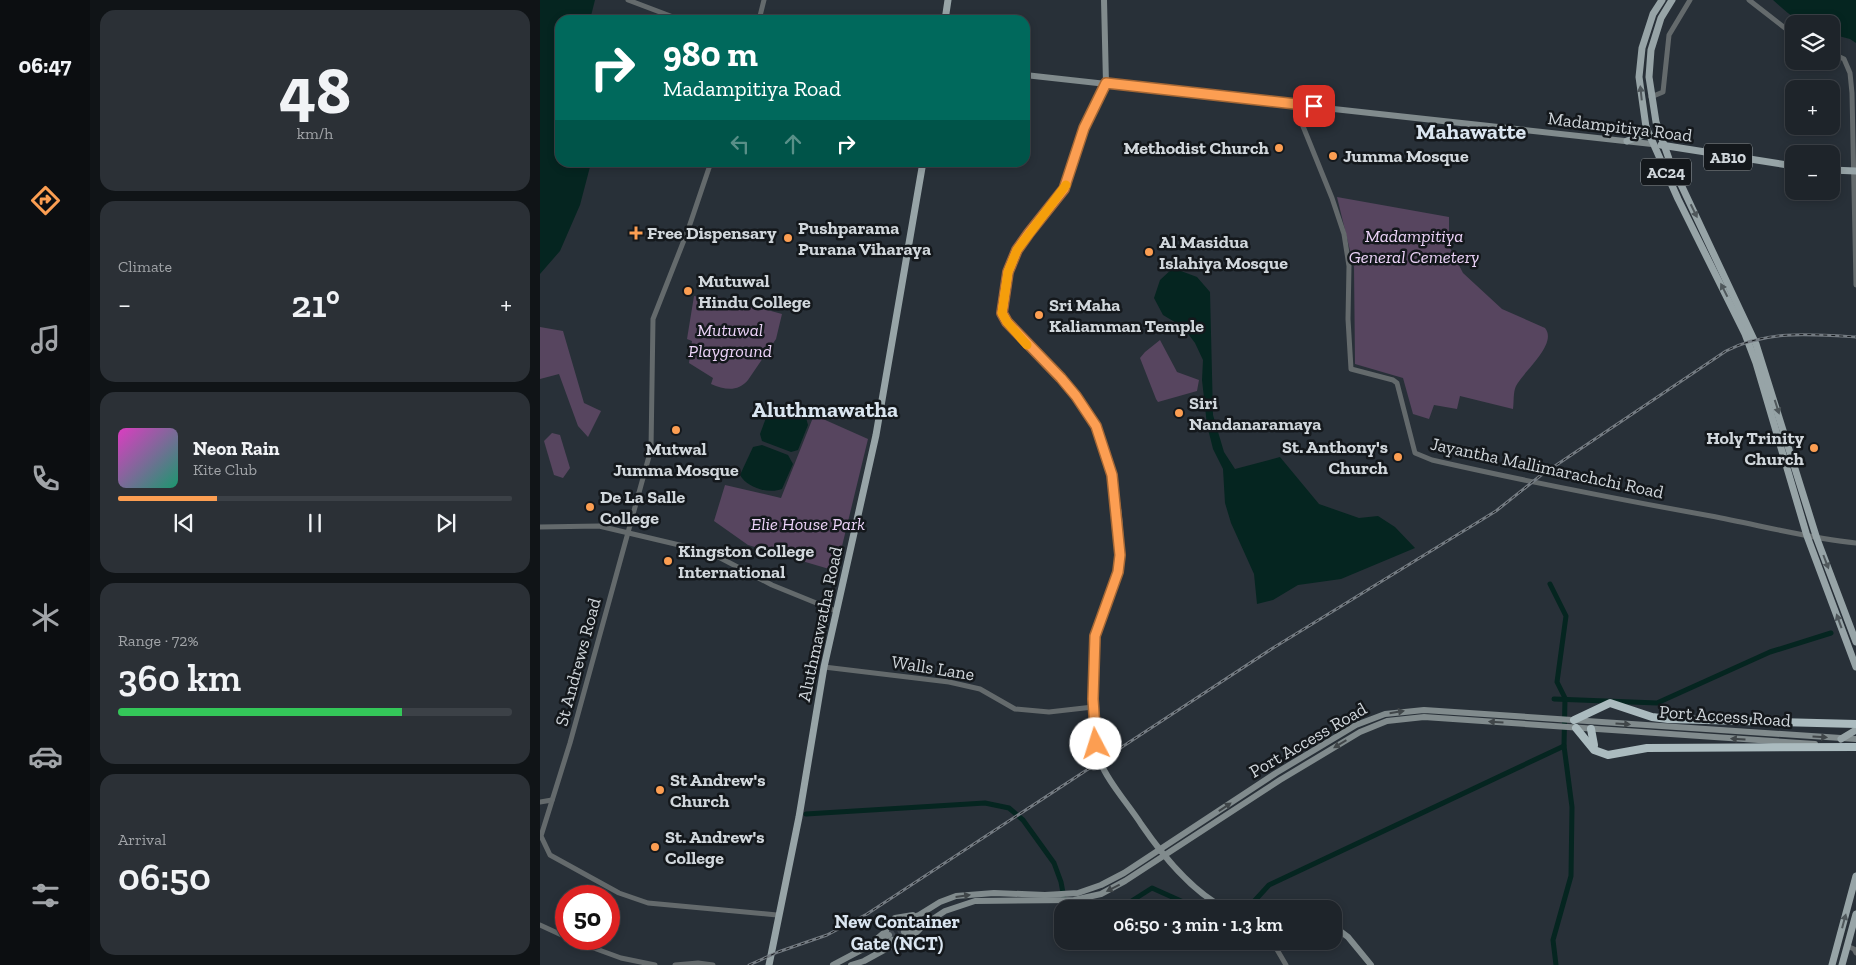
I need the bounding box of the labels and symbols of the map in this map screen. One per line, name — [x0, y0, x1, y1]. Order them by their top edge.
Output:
pin — [1293, 85, 1335, 127]
one-way arrow — [1637, 85, 1645, 101]
street label: Madampitiya Road — [1546, 107, 1694, 147]
district label: Mahawatte — [1416, 118, 1527, 145]
place label: Methodist Church — [1124, 137, 1270, 159]
marker: Methodist Church — [1273, 142, 1285, 154]
road number: AB10 — [1704, 144, 1752, 170]
place label: Jumma Mosque — [1343, 145, 1469, 167]
marker: Jumma Mosque — [1327, 150, 1339, 162]
road number: AC24 — [1641, 158, 1691, 186]
one-way arrow — [1690, 204, 1698, 218]
place label: Pushparama Purana Viharaya — [798, 217, 931, 260]
place label: Free Dispensary — [647, 222, 777, 244]
park label: Madampitiya General Cemetery — [1349, 225, 1479, 268]
marker: Free Dispensary — [629, 226, 643, 240]
place label: Al Masidua Islahiya Mosque — [1159, 231, 1288, 274]
marker: Pushparama Purana Viharaya — [782, 232, 794, 244]
marker: Al Masidua Islahiya Mosque — [1143, 246, 1155, 258]
place label: Mutuwal Hindu College — [698, 270, 811, 313]
one-way arrow — [1720, 283, 1728, 297]
marker: Mutuwal Hindu College — [682, 285, 694, 297]
place label: Sri Maha Kaliamman Temple — [1049, 294, 1204, 337]
marker: Sri Maha Kaliamman Temple — [1033, 309, 1045, 321]
park label: Mutuwal Playground — [688, 319, 772, 362]
place label: Siri Nandanaramaya — [1189, 392, 1321, 435]
district label: Aluthmawatha — [752, 396, 898, 423]
one-way arrow — [1774, 400, 1782, 415]
marker: Siri Nandanaramaya — [1173, 407, 1185, 419]
marker: Mutwal Jumma Mosque — [670, 424, 682, 436]
place label: Holy Trinity Church — [1706, 427, 1805, 470]
street label: Jayantha Mallimarachchi Road — [1428, 433, 1666, 504]
place label: St. Anthony's Church — [1282, 436, 1389, 479]
place label: Mutwal Jumma Mosque — [613, 438, 739, 481]
marker: Holy Trinity Church — [1808, 442, 1820, 454]
marker: St. Anthony's Church — [1392, 451, 1404, 463]
place label: De La Salle College — [600, 486, 686, 529]
marker: De La Salle College — [584, 501, 596, 513]
park label: Elie House Park — [751, 513, 865, 535]
place label: Kingston College International — [678, 540, 814, 583]
street label: Aluthmawatha Road — [793, 544, 847, 704]
marker: Kingston College International — [662, 555, 674, 567]
one-way arrow — [1823, 555, 1830, 570]
street label: St Andrews Road — [550, 595, 606, 729]
one-way arrow — [1835, 614, 1842, 629]
street label: Walls Lane — [890, 651, 976, 685]
street label: Port Access Road — [1245, 697, 1371, 783]
street label: Port Access Road — [1658, 700, 1792, 732]
one-way arrow — [1390, 707, 1406, 715]
position arrow — [1069, 717, 1121, 769]
one-way arrow — [1488, 718, 1504, 726]
one-way arrow — [1615, 720, 1631, 728]
one-way arrow — [1729, 734, 1745, 742]
one-way arrow — [1812, 734, 1828, 742]
one-way arrow — [1333, 739, 1346, 748]
place label: St Andrew's Church — [670, 769, 765, 812]
marker: St Andrew's Church — [654, 784, 666, 796]
one-way arrow — [1219, 802, 1232, 812]
place label: St. Andrew's College — [665, 826, 765, 869]
marker: St. Andrew's College — [649, 841, 661, 853]
one-way arrow — [1106, 884, 1120, 892]
speed limit sign: 50 — [555, 885, 620, 950]
one-way arrow — [955, 891, 971, 899]
district label: New Container Gate (NCT) — [834, 910, 960, 955]
one-way arrow — [1841, 913, 1849, 928]

